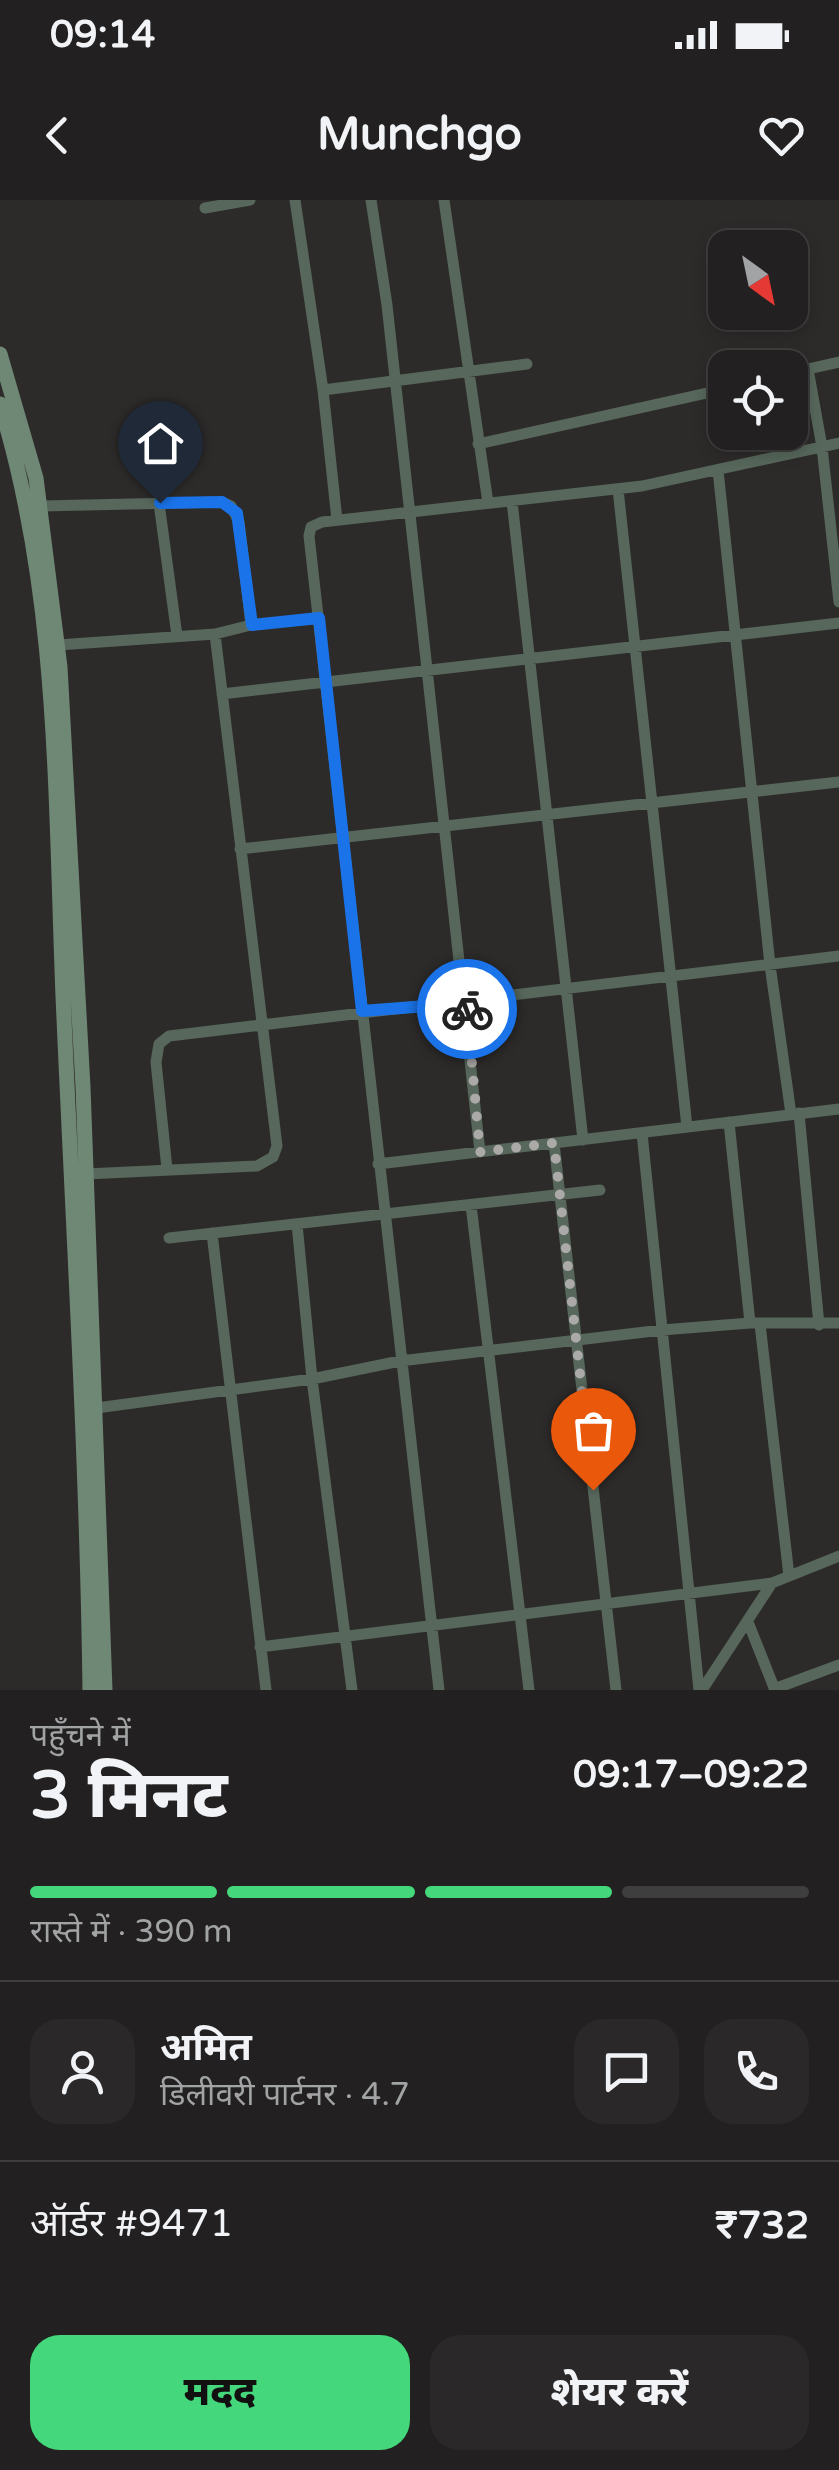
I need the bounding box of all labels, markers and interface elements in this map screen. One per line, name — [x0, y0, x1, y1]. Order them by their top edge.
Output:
text: 09:14 — [50, 12, 155, 58]
icon: back — [30, 108, 85, 163]
text: Munchgo — [317, 108, 522, 162]
icon: heart — [754, 108, 809, 163]
north arrow — [708, 230, 808, 330]
map controls — [708, 230, 808, 450]
button: locate — [708, 350, 808, 450]
pin — [118, 401, 203, 504]
icon: home — [133, 416, 188, 471]
courier — [417, 959, 517, 1059]
icon: bike — [440, 982, 495, 1037]
pin — [551, 1388, 636, 1491]
icon: bag — [566, 1403, 621, 1458]
text: पहुँचने में — [30, 1717, 131, 1755]
text: 09:17–09:22 — [573, 1752, 809, 1798]
text: 3 मिनट — [30, 1757, 228, 1836]
text: रास्ते में · 390 m — [30, 1913, 232, 1951]
button: person — [30, 2019, 135, 2124]
button: chat — [574, 2019, 679, 2124]
button: phone — [704, 2019, 809, 2124]
text: अमित — [160, 2025, 252, 2071]
text: डिलीवरी पार्टनर · 4.7 — [160, 2076, 409, 2114]
text: ऑर्डर #9471 — [30, 2201, 233, 2247]
text: ₹732 — [715, 2203, 809, 2249]
button: मदद — [30, 2335, 410, 2450]
button: शेयर करें — [430, 2335, 809, 2450]

